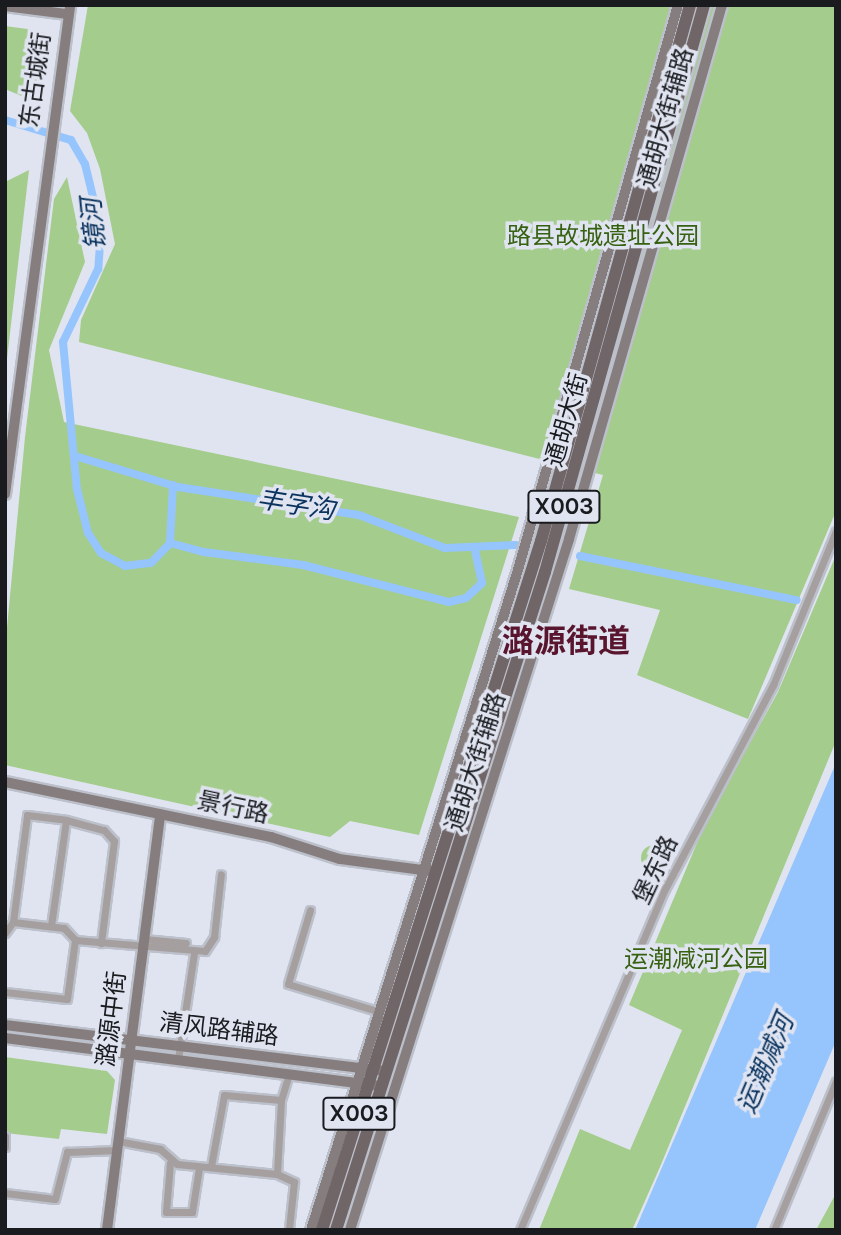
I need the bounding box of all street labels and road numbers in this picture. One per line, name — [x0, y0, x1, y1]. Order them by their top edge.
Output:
street label: 东古城街 — [15, 30, 57, 130]
street label: 通胡大街辅路 — [632, 45, 700, 191]
street label: 通胡大街 — [540, 370, 594, 470]
road number: X003 — [527, 488, 601, 526]
street label: 通胡大街辅路 — [440, 689, 512, 835]
street label: 景行路 — [195, 786, 271, 830]
street label: 堡东路 — [628, 831, 684, 909]
street label: 潞源中街 — [92, 970, 132, 1068]
street label: 清风路辅路 — [158, 1008, 280, 1052]
road number: X003 — [322, 1094, 396, 1134]

